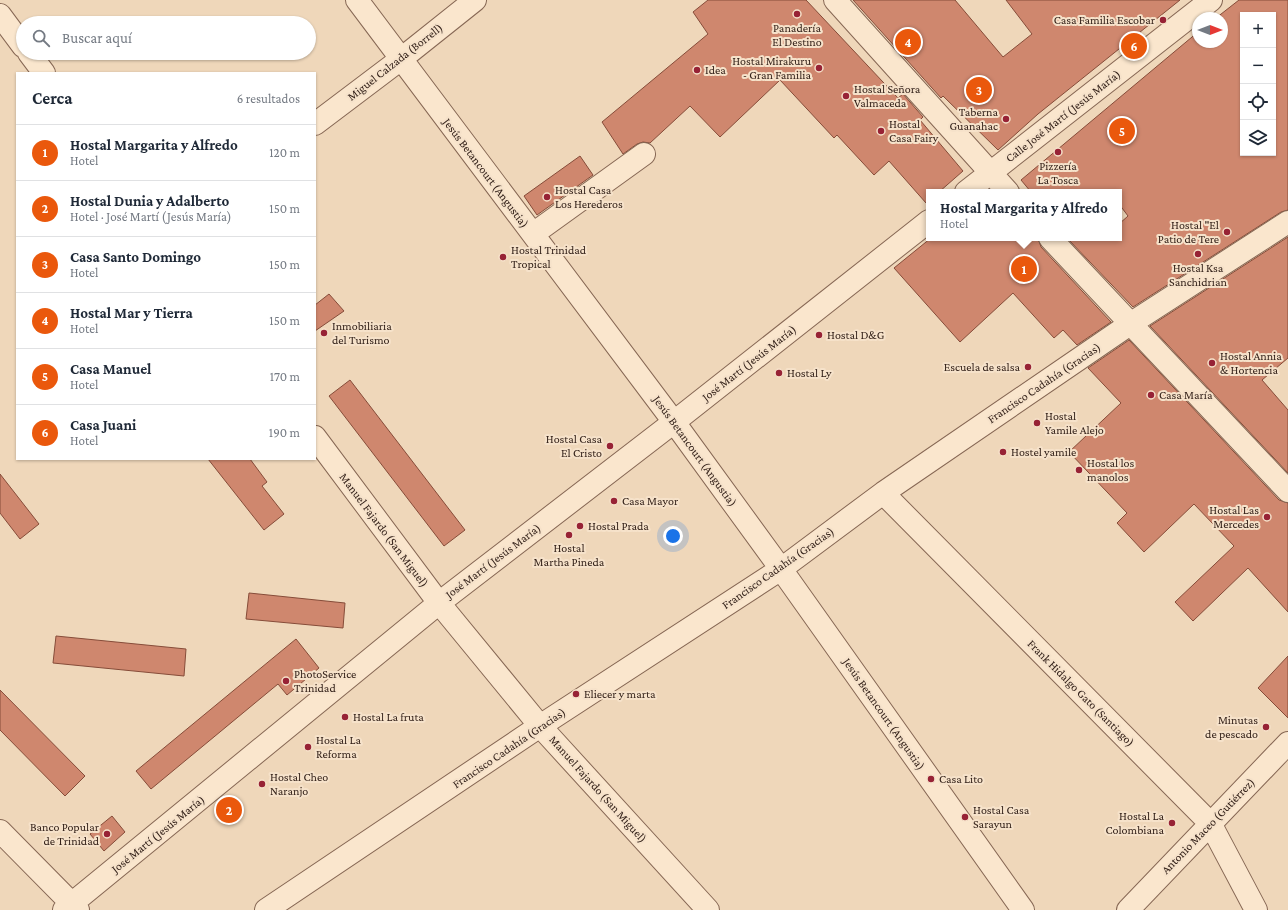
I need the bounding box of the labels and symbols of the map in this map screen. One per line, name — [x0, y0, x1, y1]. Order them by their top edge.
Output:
marker: Panadería El Destino — [792, 9, 802, 19]
north arrow — [1192, 12, 1228, 48]
place label: Casa Familia Escobar — [1054, 13, 1156, 27]
marker: Casa Familia Escobar — [1158, 15, 1168, 25]
street label: Miguel Calzada (Borrell) — [344, 20, 446, 104]
place label: Panadería El Destino — [772, 21, 822, 49]
pin: 4 — [895, 27, 921, 57]
pin: 6 — [1121, 31, 1147, 61]
place label: Hostal Mirakuru - Gran Familia — [732, 54, 812, 82]
place label: Idea — [705, 63, 726, 77]
marker: Hostal Mirakuru - Gran Familia — [814, 63, 824, 73]
marker: Idea — [692, 65, 702, 75]
street label: Calle José Martí (Jesús María) — [1003, 67, 1123, 165]
pin: 3 — [966, 75, 992, 105]
place label: Hostal Señora Valmaceda — [854, 82, 921, 110]
marker: Hostal Señora Valmaceda — [841, 91, 851, 101]
place label: Taberna Guanahac — [950, 105, 998, 133]
marker: Taberna Guanahac — [1001, 114, 1011, 124]
street label: Jesús Betancourt (Angustia) — [440, 115, 532, 231]
pin: 5 — [1109, 116, 1135, 146]
place label: Hostal Casa Fairy — [889, 117, 939, 145]
marker: Hostal Casa Fairy — [876, 126, 886, 136]
marker: Pizzería La Tosca — [1053, 147, 1063, 157]
place label: Pizzería La Tosca — [1037, 159, 1079, 187]
place label: Hostal Casa Los Herederos — [555, 183, 623, 211]
marker: Hostal Casa Los Herederos — [542, 192, 552, 202]
place label: Hostal "El Patio de Tere — [1158, 218, 1219, 246]
marker: Hostal "El Patio de Tere — [1222, 227, 1232, 237]
place label: Hostal Trinidad Tropical — [511, 243, 587, 271]
marker: Hostal Ksa Sanchidrian — [1193, 249, 1203, 259]
marker: Hostal Trinidad Tropical — [498, 252, 508, 262]
pin: 1 — [1011, 254, 1037, 284]
place label: Hostal Ksa Sanchidrian — [1169, 261, 1227, 289]
place label: Inmobiliaria del Turismo — [332, 319, 392, 347]
street label: José Martí (Jesús María) — [698, 322, 799, 405]
marker: Inmobiliaria del Turismo — [319, 328, 329, 338]
place label: Hostal D&G — [827, 328, 885, 342]
marker: Hostal D&G — [814, 330, 824, 340]
street label: Francisco Cadahía (Gracias) — [985, 340, 1103, 426]
place label: Hostal Annia & Hortencia — [1220, 349, 1282, 377]
marker: Hostal Annia & Hortencia — [1207, 358, 1217, 368]
place label: Escuela de salsa — [944, 360, 1020, 374]
marker: Escuela de salsa — [1023, 362, 1033, 372]
place label: Hostal Ly — [787, 366, 832, 380]
marker: Hostal Ly — [774, 368, 784, 378]
place label: Casa María — [1159, 388, 1213, 402]
marker: Casa María — [1146, 390, 1156, 400]
street label: Jesús Betancourt (Angustia) — [650, 392, 740, 509]
place label: Hostal Yamile Alejo — [1045, 409, 1104, 437]
marker: Hostal Yamile Alejo — [1032, 418, 1042, 428]
place label: Hostal Casa El Cristo — [546, 432, 602, 460]
marker: Hostal Casa El Cristo — [605, 441, 615, 451]
place label: Hostel yamile — [1011, 445, 1076, 459]
marker: Hostel yamile — [998, 447, 1008, 457]
place label: Hostal los manolos — [1087, 456, 1135, 484]
marker: Hostal los manolos — [1074, 465, 1084, 475]
street label: Manuel Fajardo (San Miguel) — [337, 470, 431, 590]
place label: Casa Mayor — [622, 494, 679, 508]
marker: Casa Mayor — [609, 496, 619, 506]
place label: Hostal Las Mercedes — [1209, 503, 1259, 531]
marker: Hostal Las Mercedes — [1262, 512, 1272, 522]
place label: Hostal Prada — [588, 519, 649, 533]
street label: José Martí (Jesús María) — [442, 521, 543, 602]
marker: Hostal Prada — [575, 521, 585, 531]
street label: Francisco Cadahía (Gracias) — [719, 524, 837, 612]
your location — [663, 526, 683, 546]
marker: Hostal Martha Pineda — [564, 530, 574, 540]
place label: Hostal Martha Pineda — [534, 541, 605, 569]
street label: Frank Hidalgo Gato (Santiago) — [1025, 637, 1137, 749]
street label: Jesús Betancourt (Angustia) — [839, 654, 928, 773]
place label: PhotoService Trinidad — [294, 667, 356, 695]
marker: PhotoService Trinidad — [281, 676, 291, 686]
place label: Eliecer y marta — [584, 687, 656, 701]
marker: Eliecer y marta — [571, 689, 581, 699]
street label: Francisco Cadahía (Gracias) — [450, 705, 568, 791]
place label: Hostal La fruta — [353, 710, 424, 724]
marker: Hostal La fruta — [340, 712, 350, 722]
place label: Minutas de pescado — [1205, 713, 1258, 741]
marker: Minutas de pescado — [1261, 722, 1271, 732]
place label: Hostal La Reforma — [316, 733, 361, 761]
street label: Manuel Fajardo (San Miguel) — [546, 733, 650, 845]
marker: Hostal La Reforma — [303, 742, 313, 752]
place label: Hostal Cheo Naranjo — [270, 770, 328, 798]
place label: Casa Lito — [939, 772, 983, 786]
marker: Casa Lito — [926, 774, 936, 784]
street label: Antonio Maceo (Gutiérrez) — [1158, 775, 1258, 877]
marker: Hostal Cheo Naranjo — [257, 779, 267, 789]
street label: José Martí (Jesús María) — [108, 792, 207, 876]
pin: 2 — [216, 795, 242, 825]
place label: Hostal Casa Sarayun — [973, 803, 1030, 831]
place label: Hostal La Colombiana — [1105, 809, 1164, 837]
marker: Hostal Casa Sarayun — [960, 812, 970, 822]
marker: Hostal La Colombiana — [1167, 818, 1177, 828]
place label: Banco Popular de Trinidad — [30, 820, 100, 848]
marker: Banco Popular de Trinidad — [102, 829, 112, 839]

